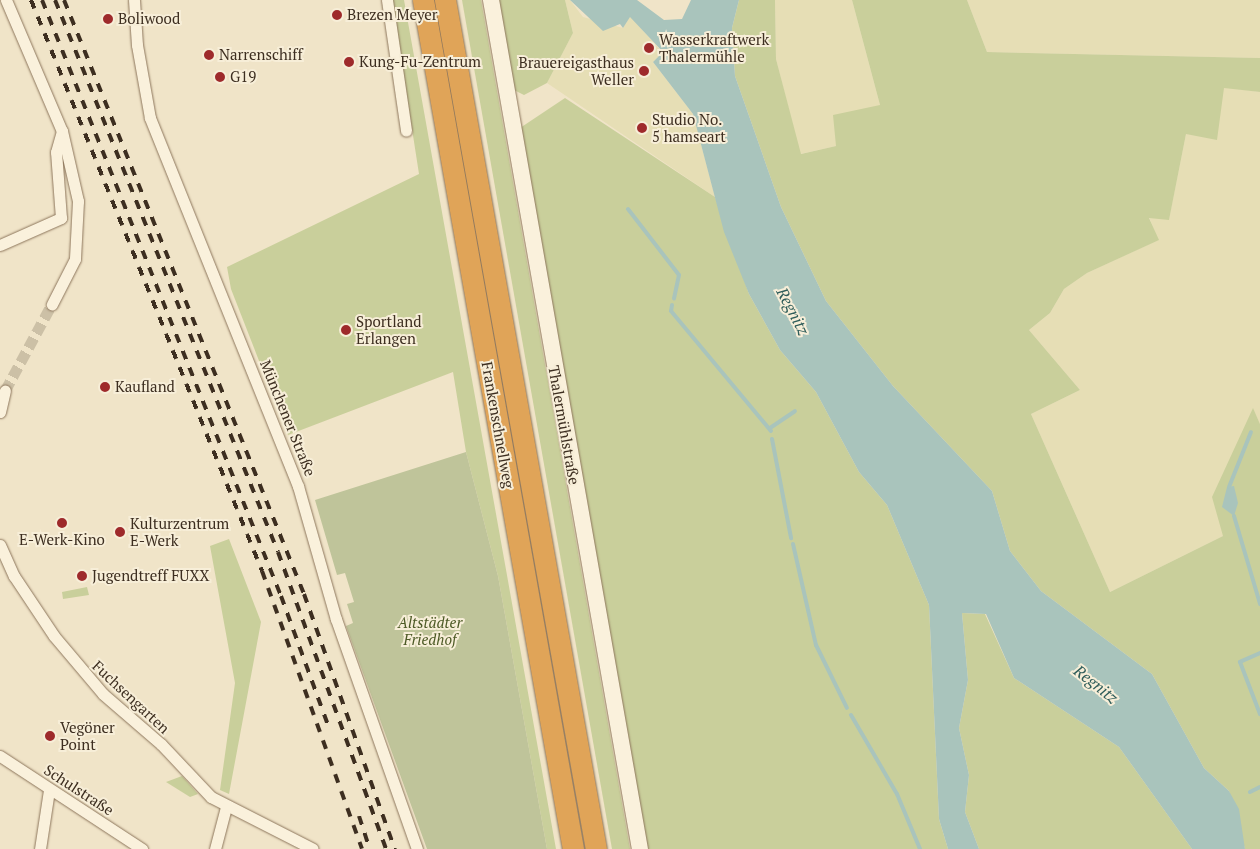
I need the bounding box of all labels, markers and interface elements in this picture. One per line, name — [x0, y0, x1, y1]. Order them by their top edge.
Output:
place label: Brezen Meyer — [347, 6, 437, 24]
marker: Brezen Meyer — [331, 9, 343, 21]
place label: Boliwood — [118, 10, 180, 28]
marker: Boliwood — [102, 13, 114, 25]
place label: Wasserkraftwerk Thalermühle — [659, 30, 769, 65]
marker: Wasserkraftwerk Thalermühle — [643, 42, 655, 54]
place label: Narrenschiff — [219, 46, 303, 64]
marker: Narrenschiff — [203, 49, 215, 61]
place label: Kung-Fu-Zentrum — [359, 53, 481, 71]
place label: Brauereigasthaus Weller — [518, 53, 634, 88]
marker: Kung-Fu-Zentrum — [343, 56, 355, 68]
marker: Brauereigasthaus Weller — [638, 65, 650, 77]
place label: G19 — [230, 68, 256, 86]
marker: G19 — [214, 71, 226, 83]
place label: Studio No. 5 hamseart — [652, 110, 726, 145]
marker: Studio No. 5 hamseart — [636, 122, 648, 134]
water label: Regnitz — [773, 284, 813, 338]
place label: Sportland Erlangen — [356, 312, 421, 347]
marker: Sportland Erlangen — [340, 324, 352, 336]
street label: Münchener Straße — [256, 357, 320, 479]
street label: Frankenschnellweg — [478, 360, 518, 490]
street label: Thalermühlstraße — [545, 364, 583, 486]
place label: Kaufland — [115, 378, 175, 396]
marker: Kaufland — [99, 381, 111, 393]
place label: Kulturzentrum E-Werk — [130, 514, 229, 549]
marker: E-Werk-Kino — [56, 517, 68, 529]
marker: Kulturzentrum E-Werk — [114, 526, 126, 538]
place label: E-Werk-Kino — [19, 531, 105, 549]
place label: Jugendtreff FUXX — [92, 567, 210, 585]
marker: Jugendtreff FUXX — [76, 570, 88, 582]
park label: Altstädter Friedhof — [398, 613, 462, 648]
street label: Fuchsengarten — [89, 657, 173, 737]
water label: Regnitz — [1070, 661, 1122, 707]
place label: Vegöner Point — [60, 718, 115, 753]
marker: Vegöner Point — [44, 730, 56, 742]
street label: Schulstraße — [41, 761, 117, 819]

